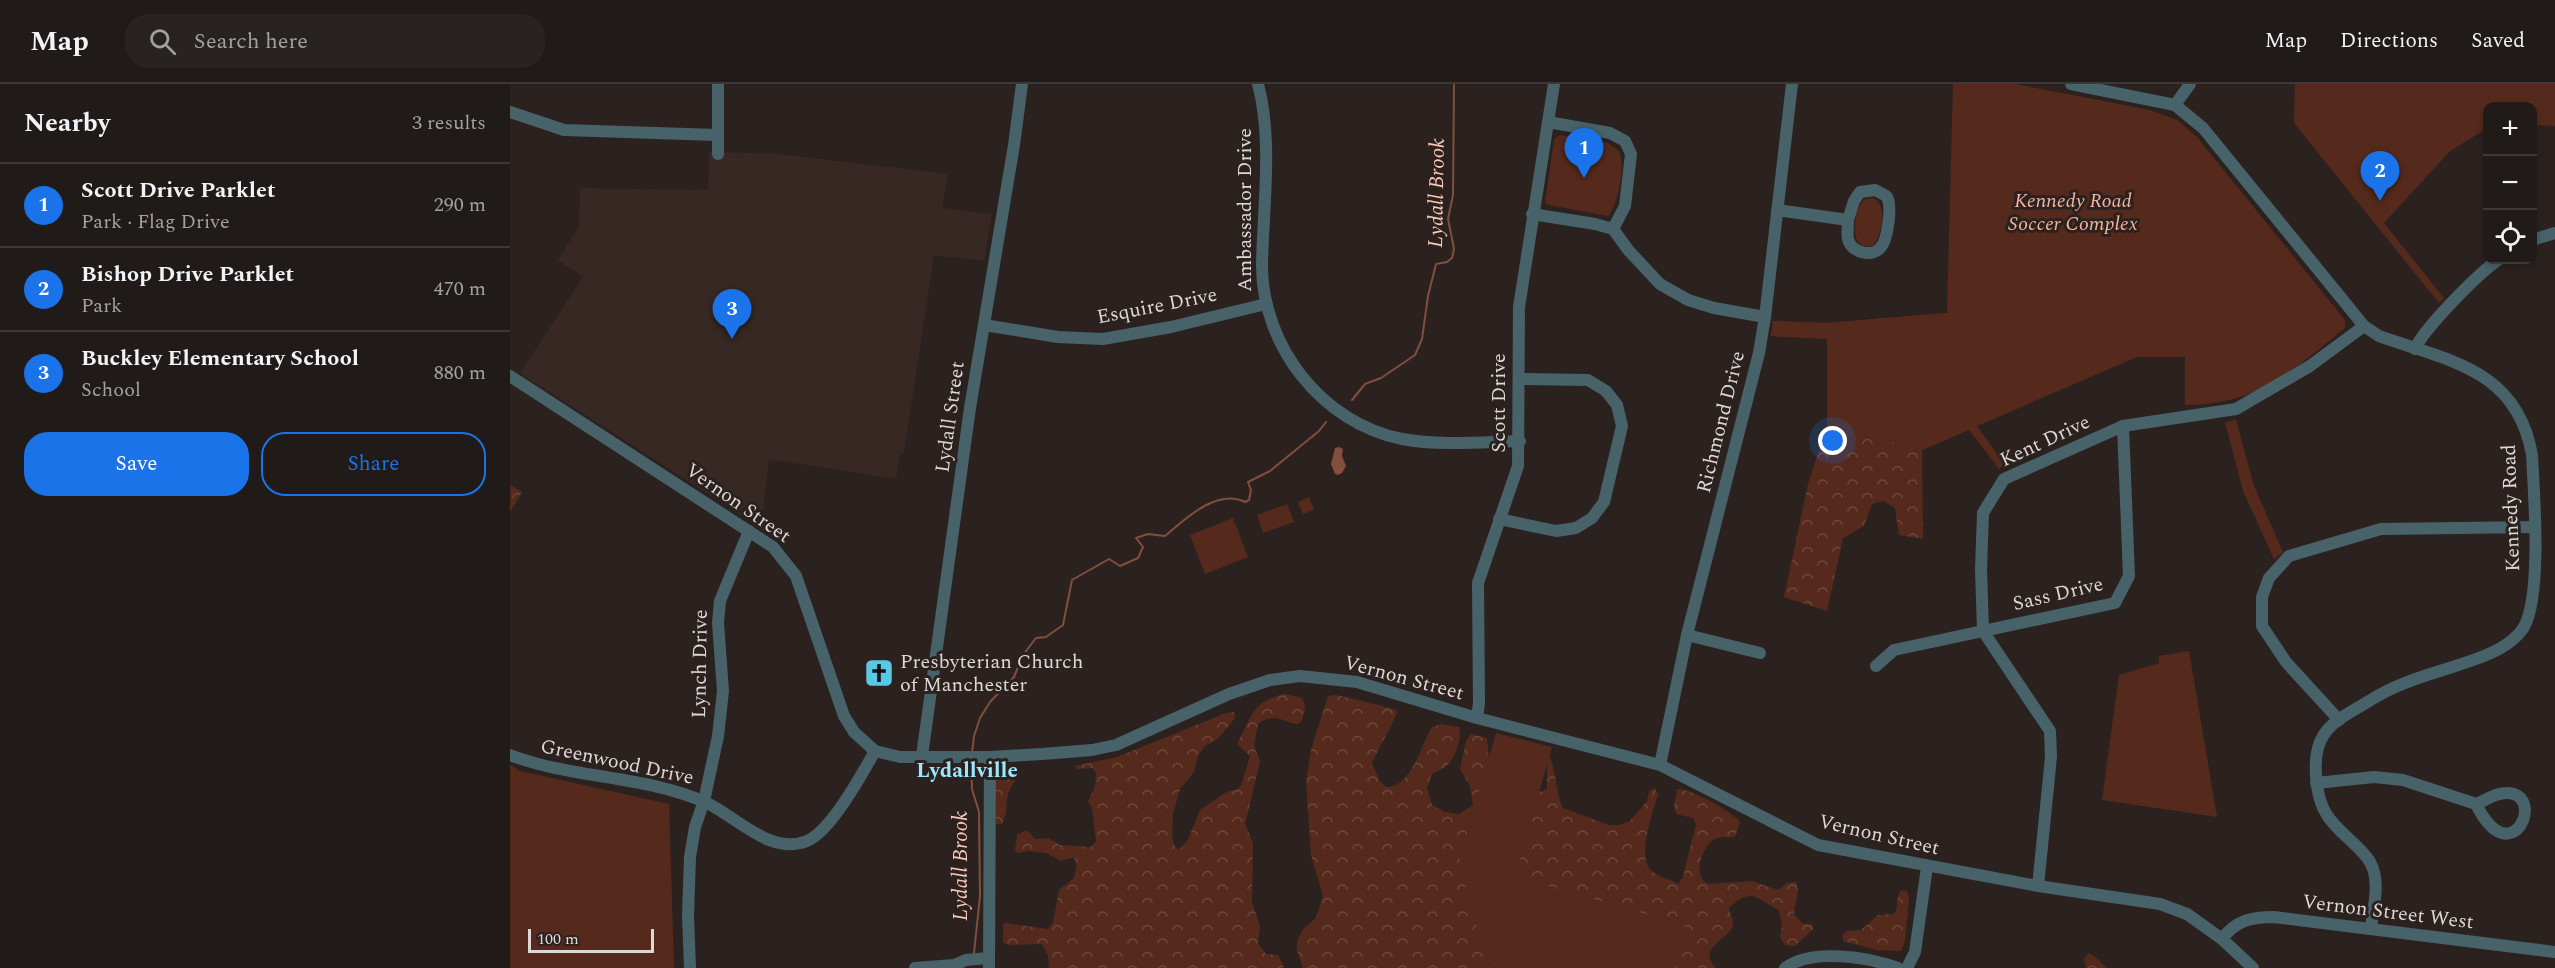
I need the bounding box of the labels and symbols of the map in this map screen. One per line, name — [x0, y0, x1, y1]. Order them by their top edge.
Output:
street label: Ambassador Drive — [1230, 128, 1260, 292]
pin: 1 — [1564, 128, 1604, 178]
water label: Lydall Brook — [1420, 138, 1454, 248]
pin: 2 — [2360, 152, 2400, 201]
park label: Kennedy Road Soccer Complex — [2008, 186, 2138, 239]
street label: Esquire Drive — [1094, 280, 1220, 332]
pin: 3 — [712, 290, 752, 339]
street label: Richmond Drive — [1689, 348, 1753, 496]
street label: Scott Drive — [1484, 353, 1514, 453]
street label: Lydall Street — [927, 359, 973, 475]
street label: Kent Drive — [1995, 407, 2095, 475]
your location — [1818, 426, 1847, 455]
street label: Kennedy Road — [2494, 444, 2528, 572]
street label: Vernon Street — [679, 455, 797, 551]
street label: Sass Drive — [2010, 569, 2106, 619]
street label: Lynch Drive — [684, 609, 716, 719]
place label: Presbyterian Church of Manchester — [900, 647, 1083, 700]
street label: Vernon Street — [1341, 648, 1467, 708]
church icon: Presbyterian Church of Manchester — [863, 657, 895, 689]
street label: Greenwood Drive — [538, 731, 696, 793]
district label: Lydallville — [916, 755, 1018, 787]
street label: Vernon Street — [1816, 807, 1942, 863]
water label: Lydall Brook — [945, 811, 977, 921]
street label: Vernon Street West — [2301, 887, 2475, 937]
scale bar — [528, 926, 654, 954]

